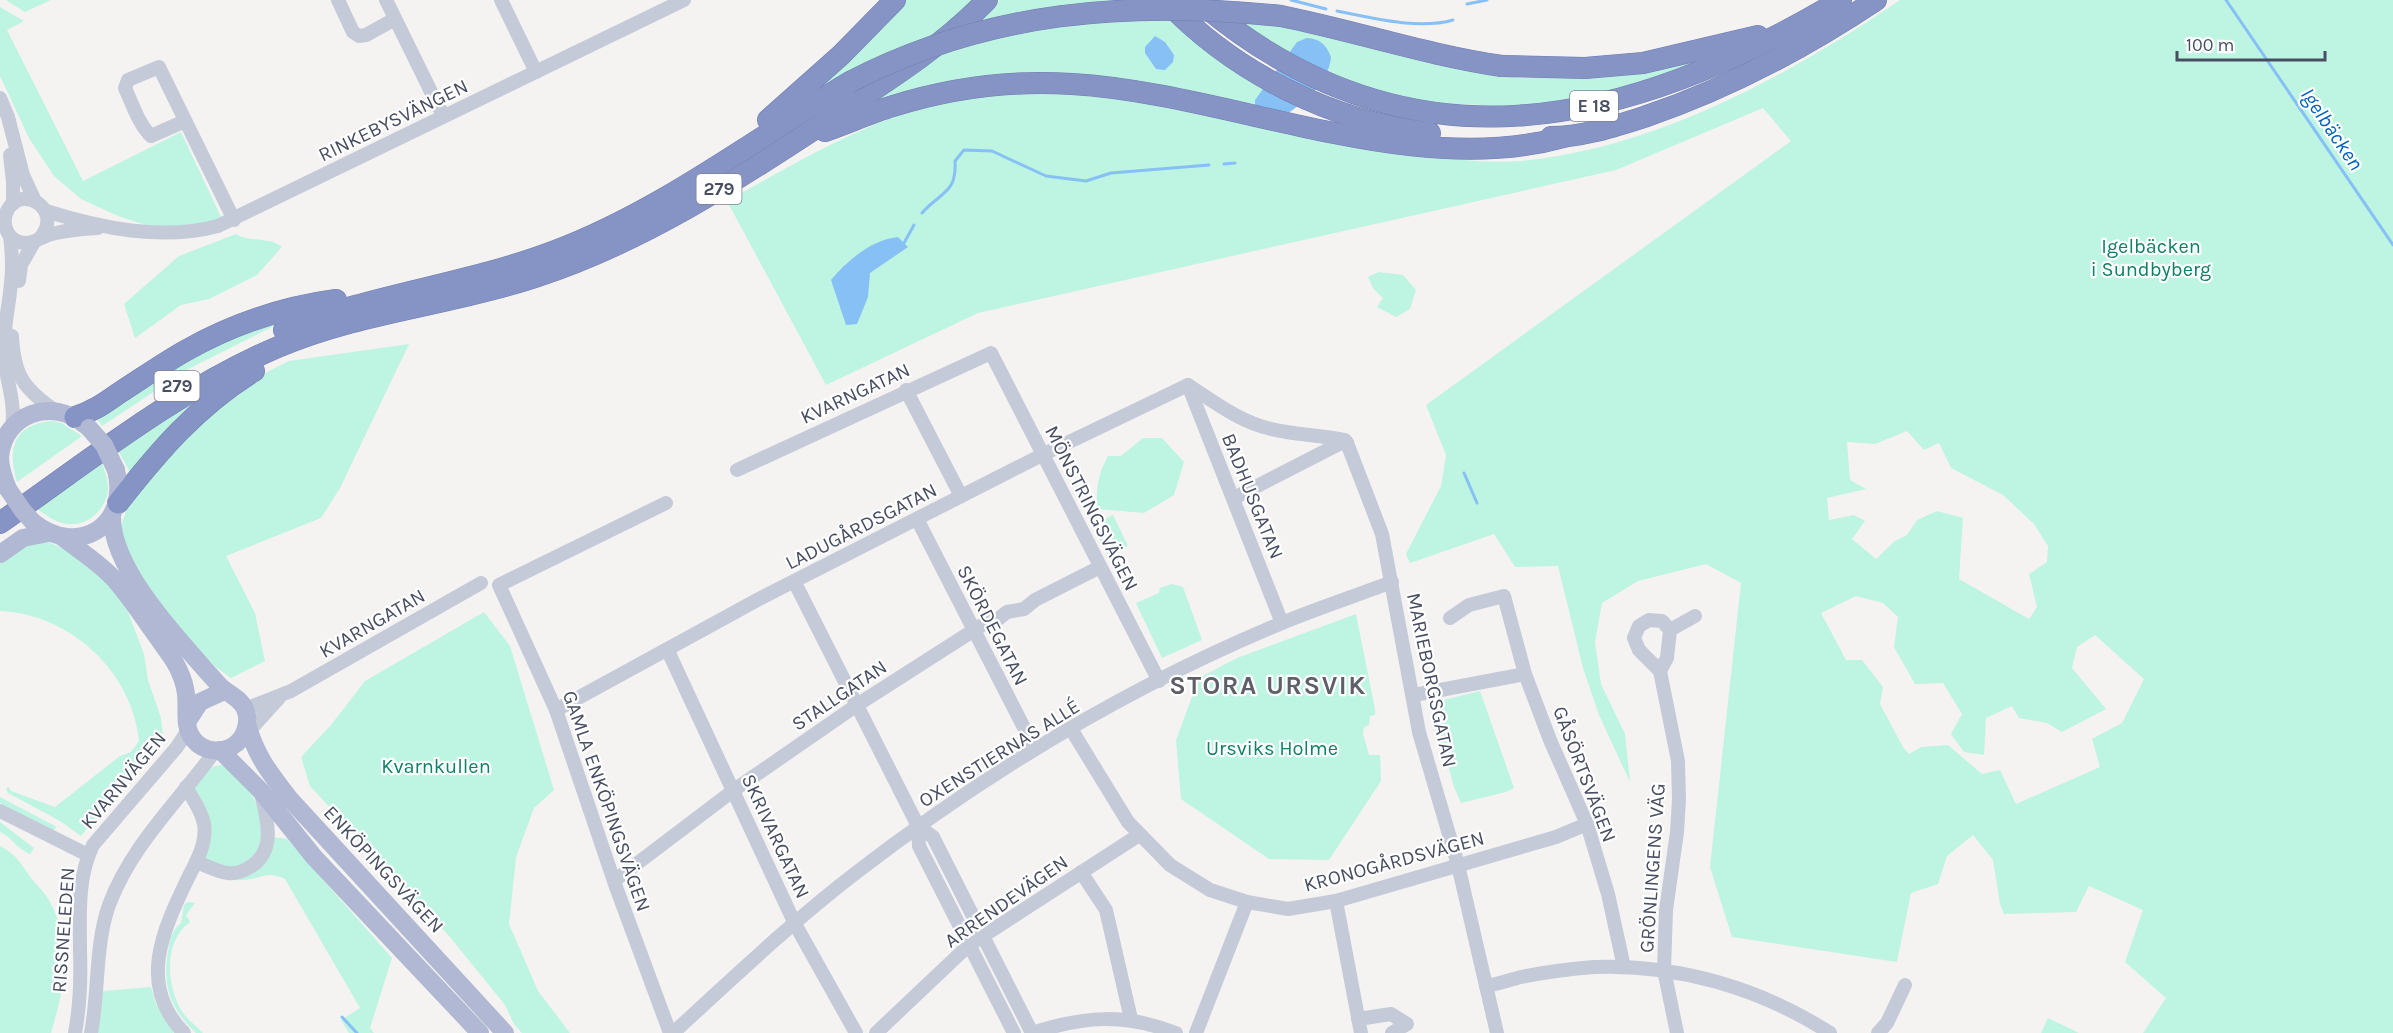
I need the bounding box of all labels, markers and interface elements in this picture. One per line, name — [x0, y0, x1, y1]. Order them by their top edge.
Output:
scale bar — [2177, 24, 2326, 62]
text: 100 m — [2186, 34, 2234, 56]
street label: RINKEBYSVÄNGEN — [315, 74, 472, 167]
water label: Igelbäcken — [2296, 83, 2368, 175]
road number: E 18 — [1570, 91, 1618, 121]
road number: 279 — [696, 174, 742, 204]
park label: Igelbäcken i Sundbyberg — [2091, 235, 2211, 281]
street label: KVARNGATAN — [797, 358, 914, 429]
road number: 279 — [154, 371, 200, 401]
street label: MÖNSTRINGSVÄGEN — [1040, 422, 1143, 595]
street label: BADHUSGATAN — [1217, 430, 1288, 562]
street label: LADUGÅRDSGATAN — [782, 478, 941, 575]
street label: SKÖRDEGATAN — [952, 561, 1033, 689]
street label: KVARNGATAN — [315, 584, 429, 663]
street label: MARIEBORGSGATAN — [1402, 591, 1461, 770]
street label: STALLGATAN — [788, 655, 891, 736]
district label: STORA URSVIK — [1169, 670, 1367, 701]
street label: GAMLA ENKÖPINGSVÄGEN — [558, 688, 655, 915]
street label: OXENSTIERNAS ALLÉ — [914, 694, 1084, 812]
street label: GÅSÖRTSVÄGEN — [1548, 703, 1621, 845]
street label: KVARNVÄGEN — [76, 727, 171, 834]
park label: Ursviks Holme — [1206, 737, 1338, 760]
park label: Kvarnkullen — [381, 755, 491, 778]
street label: SKRIVARGATAN — [737, 770, 814, 902]
street label: GRÖNLINGENS VÄG — [1635, 782, 1670, 954]
street label: ENKÖPINGSVÄGEN — [319, 801, 448, 938]
street label: KRONOGÅRDSVÄGEN — [1301, 826, 1487, 897]
street label: ARRENDEVÄGEN — [940, 850, 1072, 952]
street label: RISSNELEDEN — [48, 867, 79, 994]

